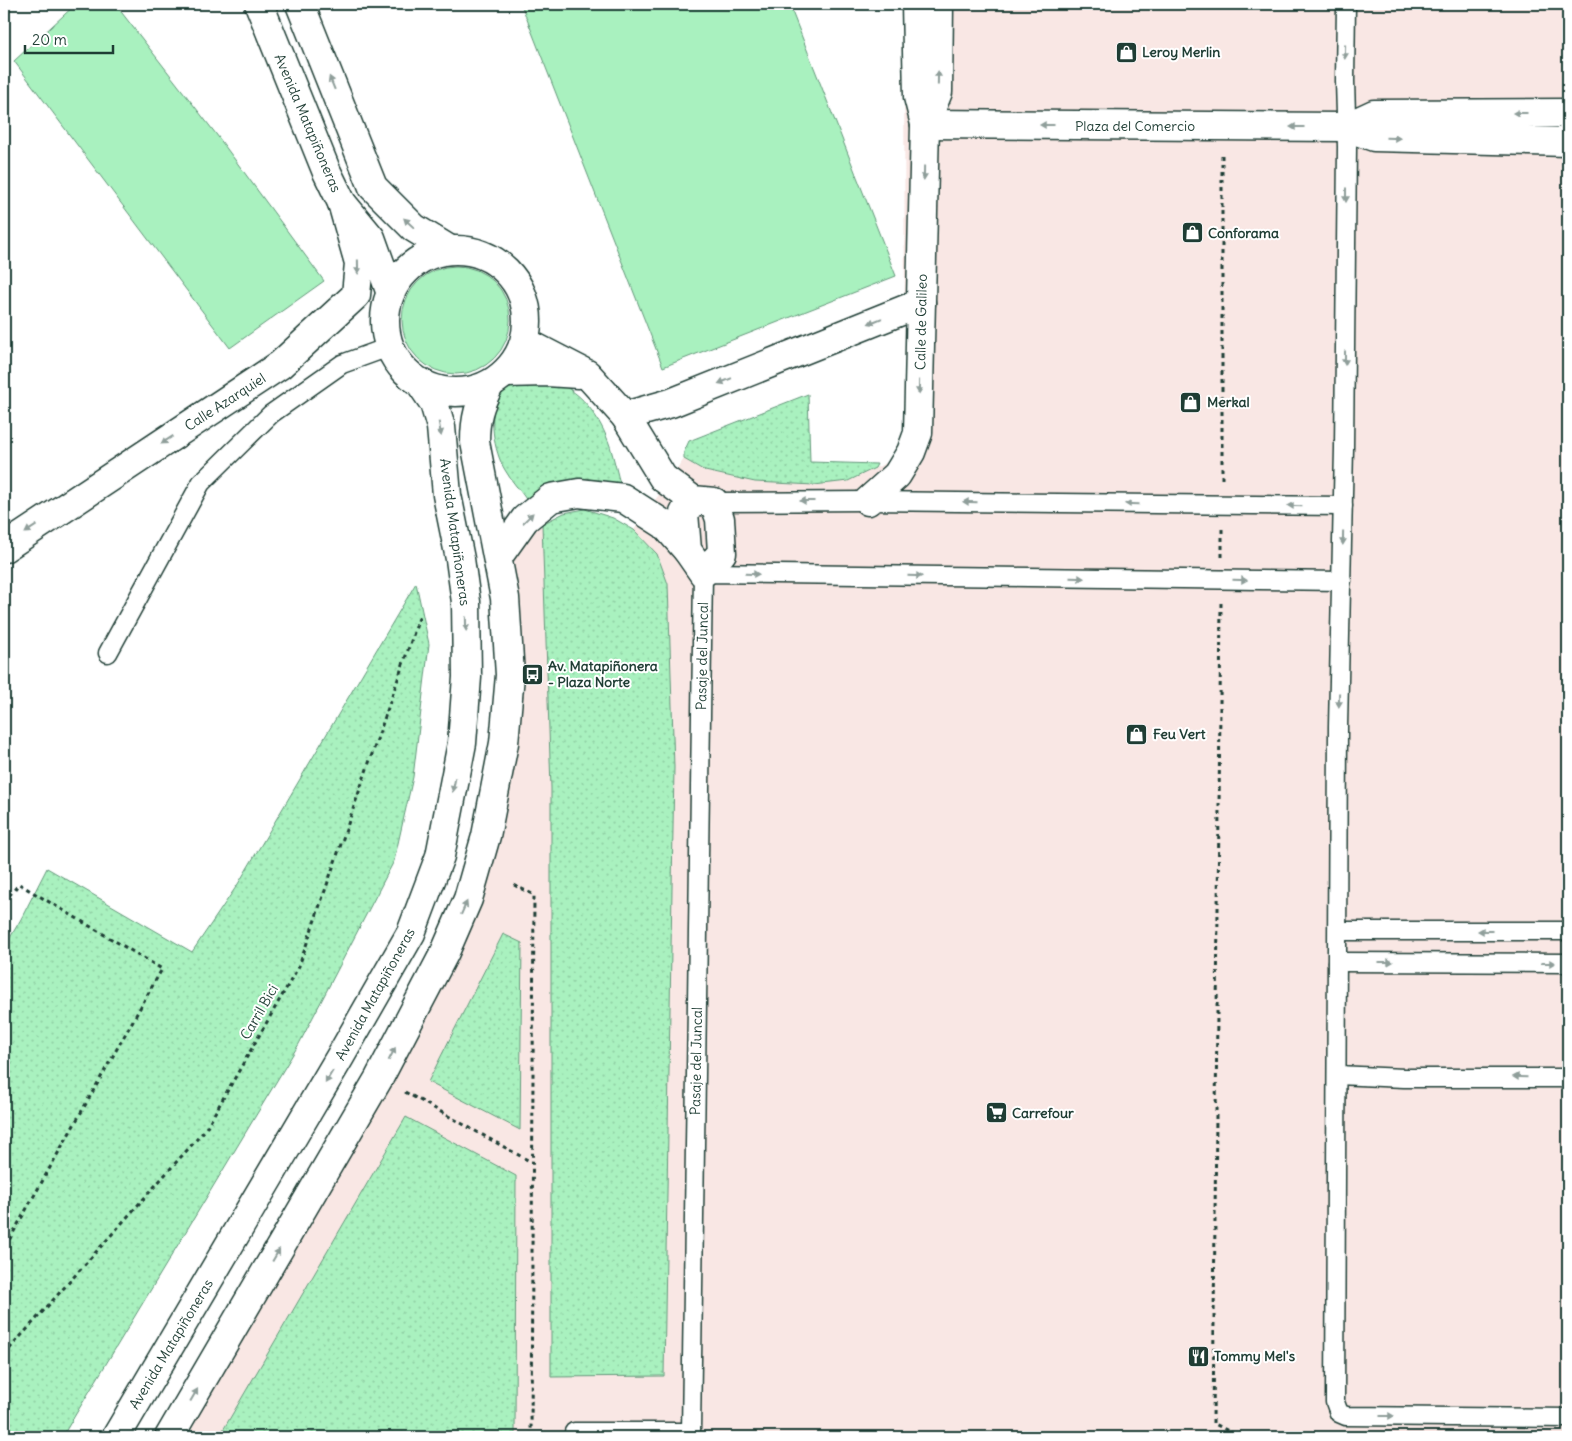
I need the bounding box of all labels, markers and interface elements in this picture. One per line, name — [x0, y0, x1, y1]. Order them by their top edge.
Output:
scale bar — [25, 22, 112, 54]
text: 20 m — [32, 30, 67, 49]
shop icon: Leroy Merlin — [1114, 40, 1138, 64]
place label: Leroy Merlin — [1142, 43, 1220, 61]
one-way arrow — [1341, 45, 1349, 61]
street label: Avenida Matapiñoneras — [271, 51, 345, 195]
one-way arrow — [935, 70, 943, 86]
one-way arrow — [327, 76, 335, 91]
one-way arrow — [1511, 109, 1527, 117]
street label: Plaza del Comercio — [1075, 117, 1195, 135]
one-way arrow — [1039, 121, 1055, 129]
one-way arrow — [1289, 123, 1305, 131]
one-way arrow — [1385, 134, 1401, 142]
one-way arrow — [920, 165, 928, 181]
one-way arrow — [1341, 188, 1349, 204]
one-way arrow — [404, 217, 416, 229]
shop icon: Conforama — [1180, 221, 1204, 245]
place label: Conforama — [1208, 224, 1279, 242]
one-way arrow — [354, 259, 362, 275]
street label: Calle de Galileo — [911, 274, 931, 370]
one-way arrow — [868, 318, 883, 325]
one-way arrow — [1341, 350, 1349, 366]
street label: Calle Azarquiel — [181, 369, 269, 435]
one-way arrow — [718, 378, 732, 386]
one-way arrow — [915, 379, 923, 395]
shop icon: Merkal — [1179, 390, 1203, 414]
place label: Merkal — [1207, 393, 1250, 411]
one-way arrow — [437, 421, 445, 437]
one-way arrow — [160, 435, 174, 445]
street label: Avenida Matapiñoneras — [436, 457, 474, 607]
one-way arrow — [799, 497, 815, 505]
one-way arrow — [961, 498, 977, 506]
one-way arrow — [1124, 500, 1140, 508]
one-way arrow — [1286, 501, 1302, 509]
one-way arrow — [522, 512, 534, 524]
one-way arrow — [25, 525, 38, 534]
one-way arrow — [1338, 530, 1346, 546]
one-way arrow — [744, 570, 760, 578]
one-way arrow — [907, 572, 923, 580]
one-way arrow — [1069, 574, 1085, 582]
one-way arrow — [1232, 576, 1248, 584]
street label: Pasaje del Juncal — [692, 602, 712, 710]
one-way arrow — [462, 616, 470, 632]
place label: Av. Matapiñonera - Plaza Norte — [548, 657, 658, 691]
bus stop icon: Av. Matapiñonera - Plaza Norte — [520, 662, 544, 686]
one-way arrow — [1335, 692, 1343, 708]
shop icon: Feu Vert — [1125, 722, 1149, 746]
place label: Feu Vert — [1153, 725, 1206, 743]
one-way arrow — [450, 778, 458, 793]
one-way arrow — [461, 901, 469, 915]
street label: Avenida Matapiñoneras — [331, 925, 419, 1063]
one-way arrow — [1476, 927, 1492, 935]
one-way arrow — [1378, 958, 1394, 966]
one-way arrow — [1541, 959, 1557, 967]
street label: Carril Bici — [236, 981, 282, 1043]
street label: Pasaje del Juncal — [686, 1007, 706, 1115]
one-way arrow — [388, 1046, 396, 1061]
one-way arrow — [324, 1071, 333, 1084]
one-way arrow — [1511, 1073, 1527, 1081]
supermarket icon: Carrefour — [984, 1101, 1008, 1125]
place label: Carrefour — [1012, 1104, 1074, 1122]
one-way arrow — [271, 1248, 280, 1261]
street label: Avenida Matapiñoneras — [125, 1276, 217, 1412]
restaurant icon: Tommy Mel's — [1186, 1344, 1210, 1368]
place label: Tommy Mel's — [1214, 1347, 1296, 1365]
one-way arrow — [189, 1389, 198, 1402]
one-way arrow — [1380, 1412, 1396, 1420]

